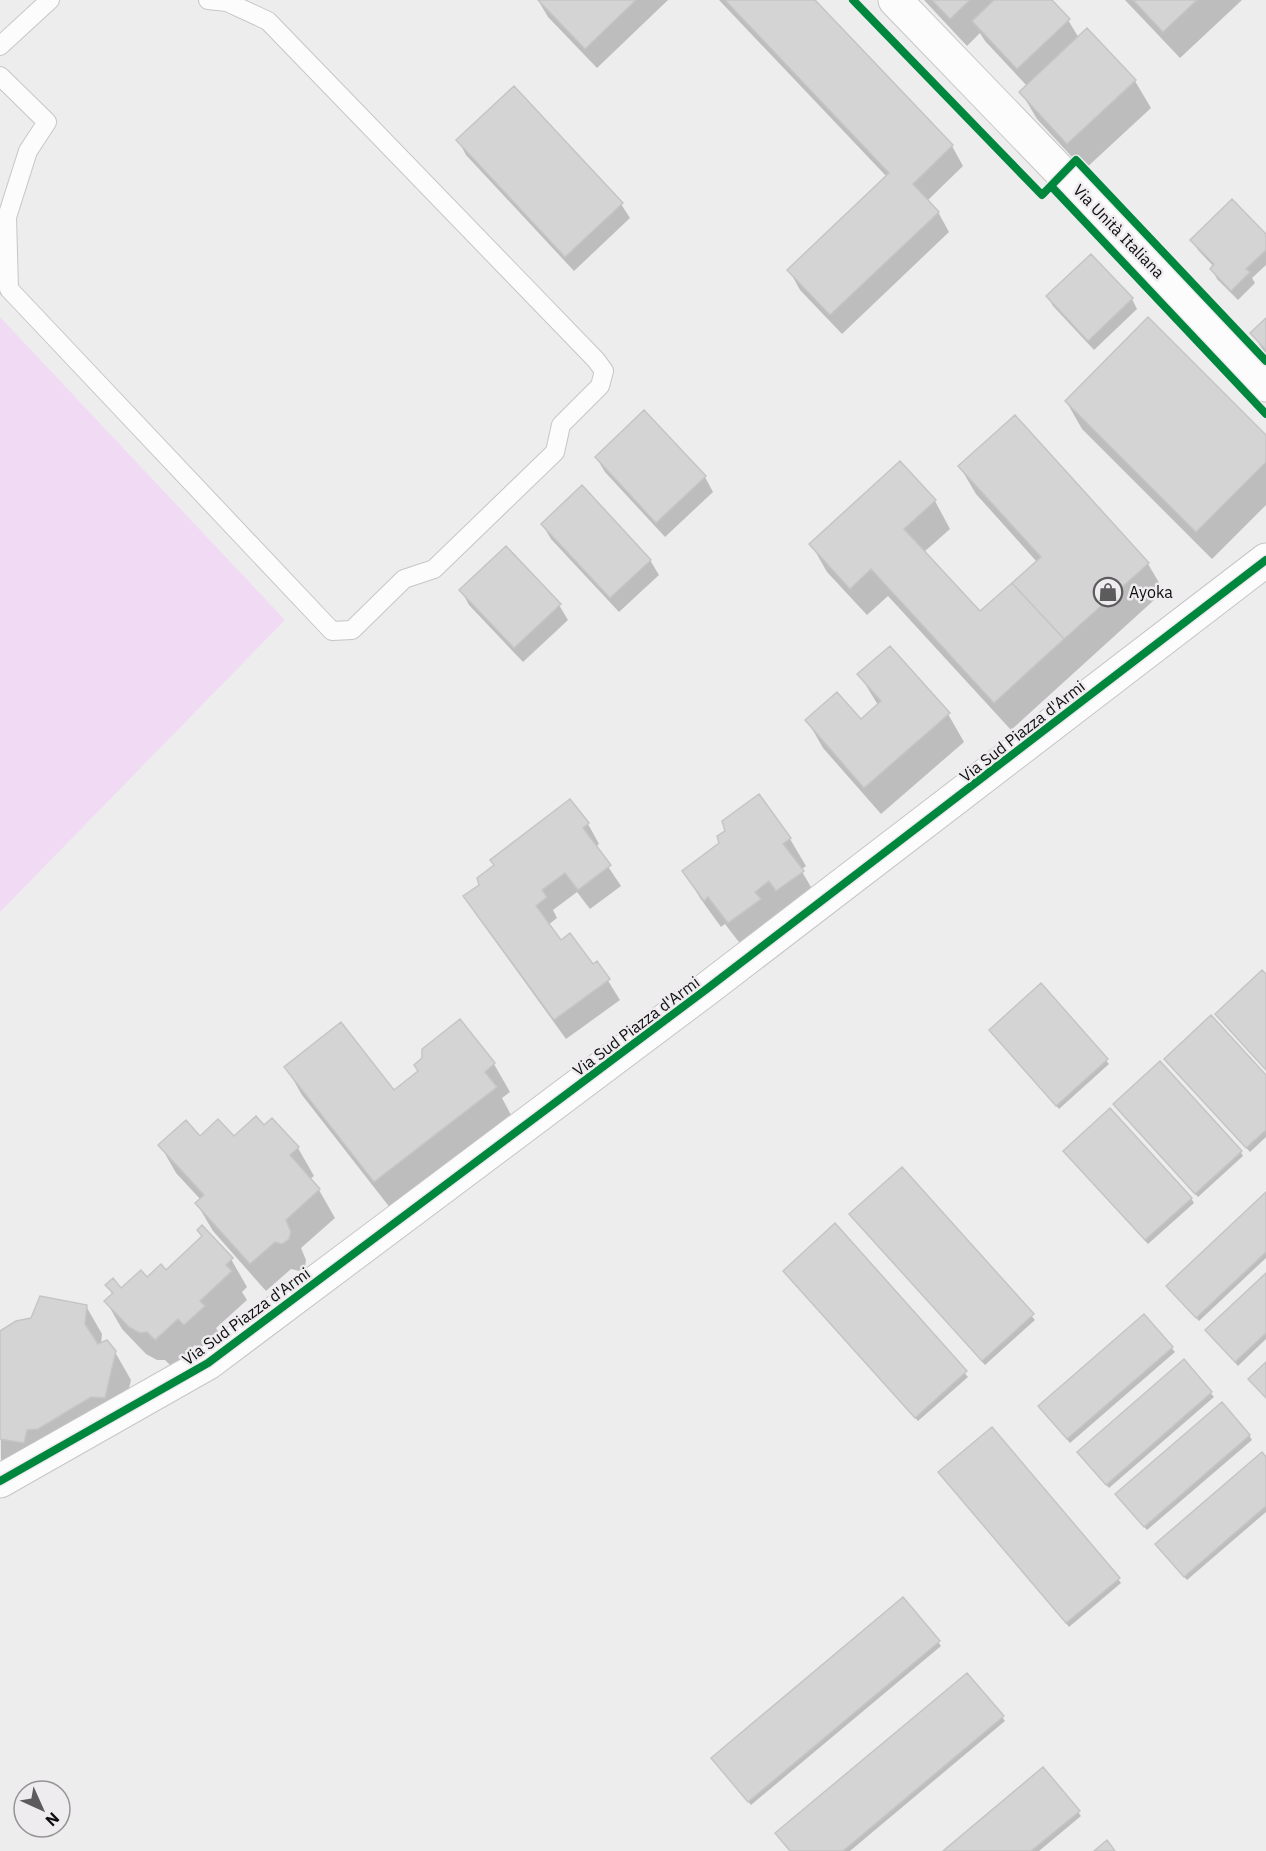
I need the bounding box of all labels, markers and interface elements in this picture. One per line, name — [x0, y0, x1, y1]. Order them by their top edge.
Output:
street label: Via Unità Italiana — [1069, 180, 1169, 283]
shop icon: Ayoka — [1092, 576, 1124, 608]
place label: Ayoka — [1129, 582, 1173, 602]
street label: Via Sud Piazza d'Armi — [955, 676, 1089, 786]
street label: Via Sud Piazza d'Armi — [569, 972, 703, 1080]
street label: Via Sud Piazza d'Armi — [178, 1263, 314, 1369]
north arrow — [12, 1779, 72, 1839]
text: N — [41, 1808, 64, 1831]

